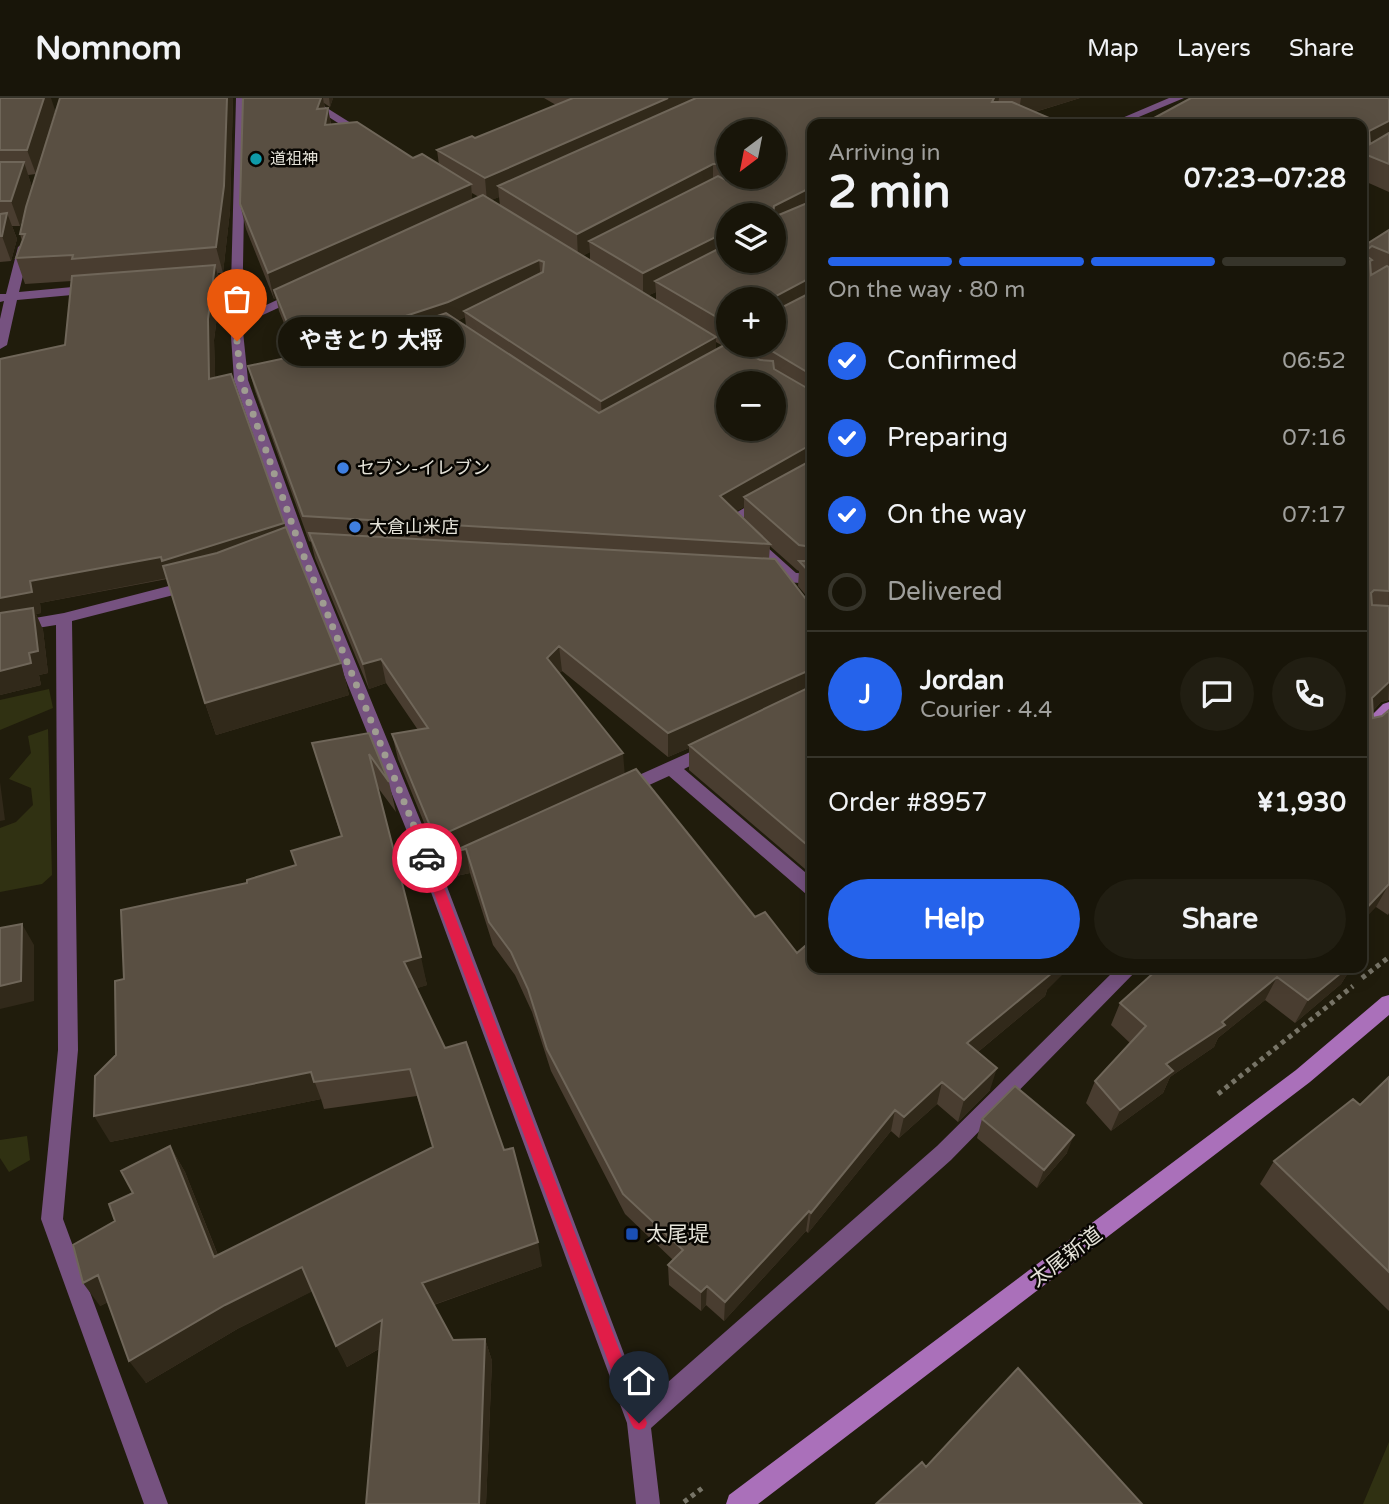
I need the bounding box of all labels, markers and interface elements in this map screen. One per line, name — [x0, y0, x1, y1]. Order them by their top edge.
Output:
text: Nomnom — [35, 29, 182, 68]
text: Map — [1087, 34, 1139, 63]
text: Layers — [1177, 34, 1251, 63]
text: Share — [1289, 34, 1354, 63]
north arrow — [716, 119, 786, 189]
map controls — [716, 119, 786, 441]
text: Arriving in — [828, 139, 941, 167]
place label: 道祖神 — [270, 149, 318, 169]
marker: 道祖神 — [248, 151, 264, 167]
text: 07:23–07:28 — [1184, 163, 1346, 194]
text: 2 min — [828, 165, 951, 220]
button: layers — [716, 203, 786, 273]
pin — [207, 269, 267, 341]
text: On the way · 80 m — [828, 276, 1025, 304]
icon: bag — [218, 280, 256, 318]
button: + — [716, 287, 786, 357]
callout: やきとり 大将 — [279, 316, 464, 366]
text: やきとり 大将 — [299, 327, 443, 355]
icon: check — [828, 342, 866, 380]
text: Confirmed — [887, 345, 1017, 376]
text: 06:52 — [1282, 347, 1346, 375]
button: − — [716, 371, 786, 441]
icon: check — [828, 419, 866, 457]
text: Preparing — [887, 422, 1008, 453]
text: 07:16 — [1282, 424, 1346, 452]
place label: セブン-イレブン — [357, 457, 490, 479]
marker: セブン-イレブン — [335, 460, 351, 476]
icon: check — [828, 496, 866, 534]
text: On the way — [887, 499, 1027, 530]
text: 07:17 — [1282, 501, 1346, 529]
place label: 大倉山米店 — [369, 516, 459, 538]
marker: 大倉山米店 — [347, 519, 363, 535]
text: Delivered — [887, 576, 1003, 607]
button: chat — [1180, 657, 1254, 731]
button: phone — [1272, 657, 1346, 731]
text: Jordan — [920, 665, 1004, 696]
text: J — [859, 679, 871, 710]
text: Courier · 4.4 — [920, 696, 1052, 724]
text: Order #8957 — [828, 787, 988, 818]
text: ¥1,930 — [1257, 787, 1346, 818]
courier — [392, 823, 462, 893]
icon: car — [408, 839, 446, 877]
button: Help — [828, 879, 1080, 959]
button: Share — [1094, 879, 1346, 959]
place label: 太尾堤 — [646, 1222, 709, 1247]
street label: 太尾新道 — [1025, 1222, 1107, 1292]
marker: 太尾堤 — [624, 1226, 640, 1242]
pin — [609, 1351, 669, 1423]
icon: home — [620, 1362, 658, 1400]

